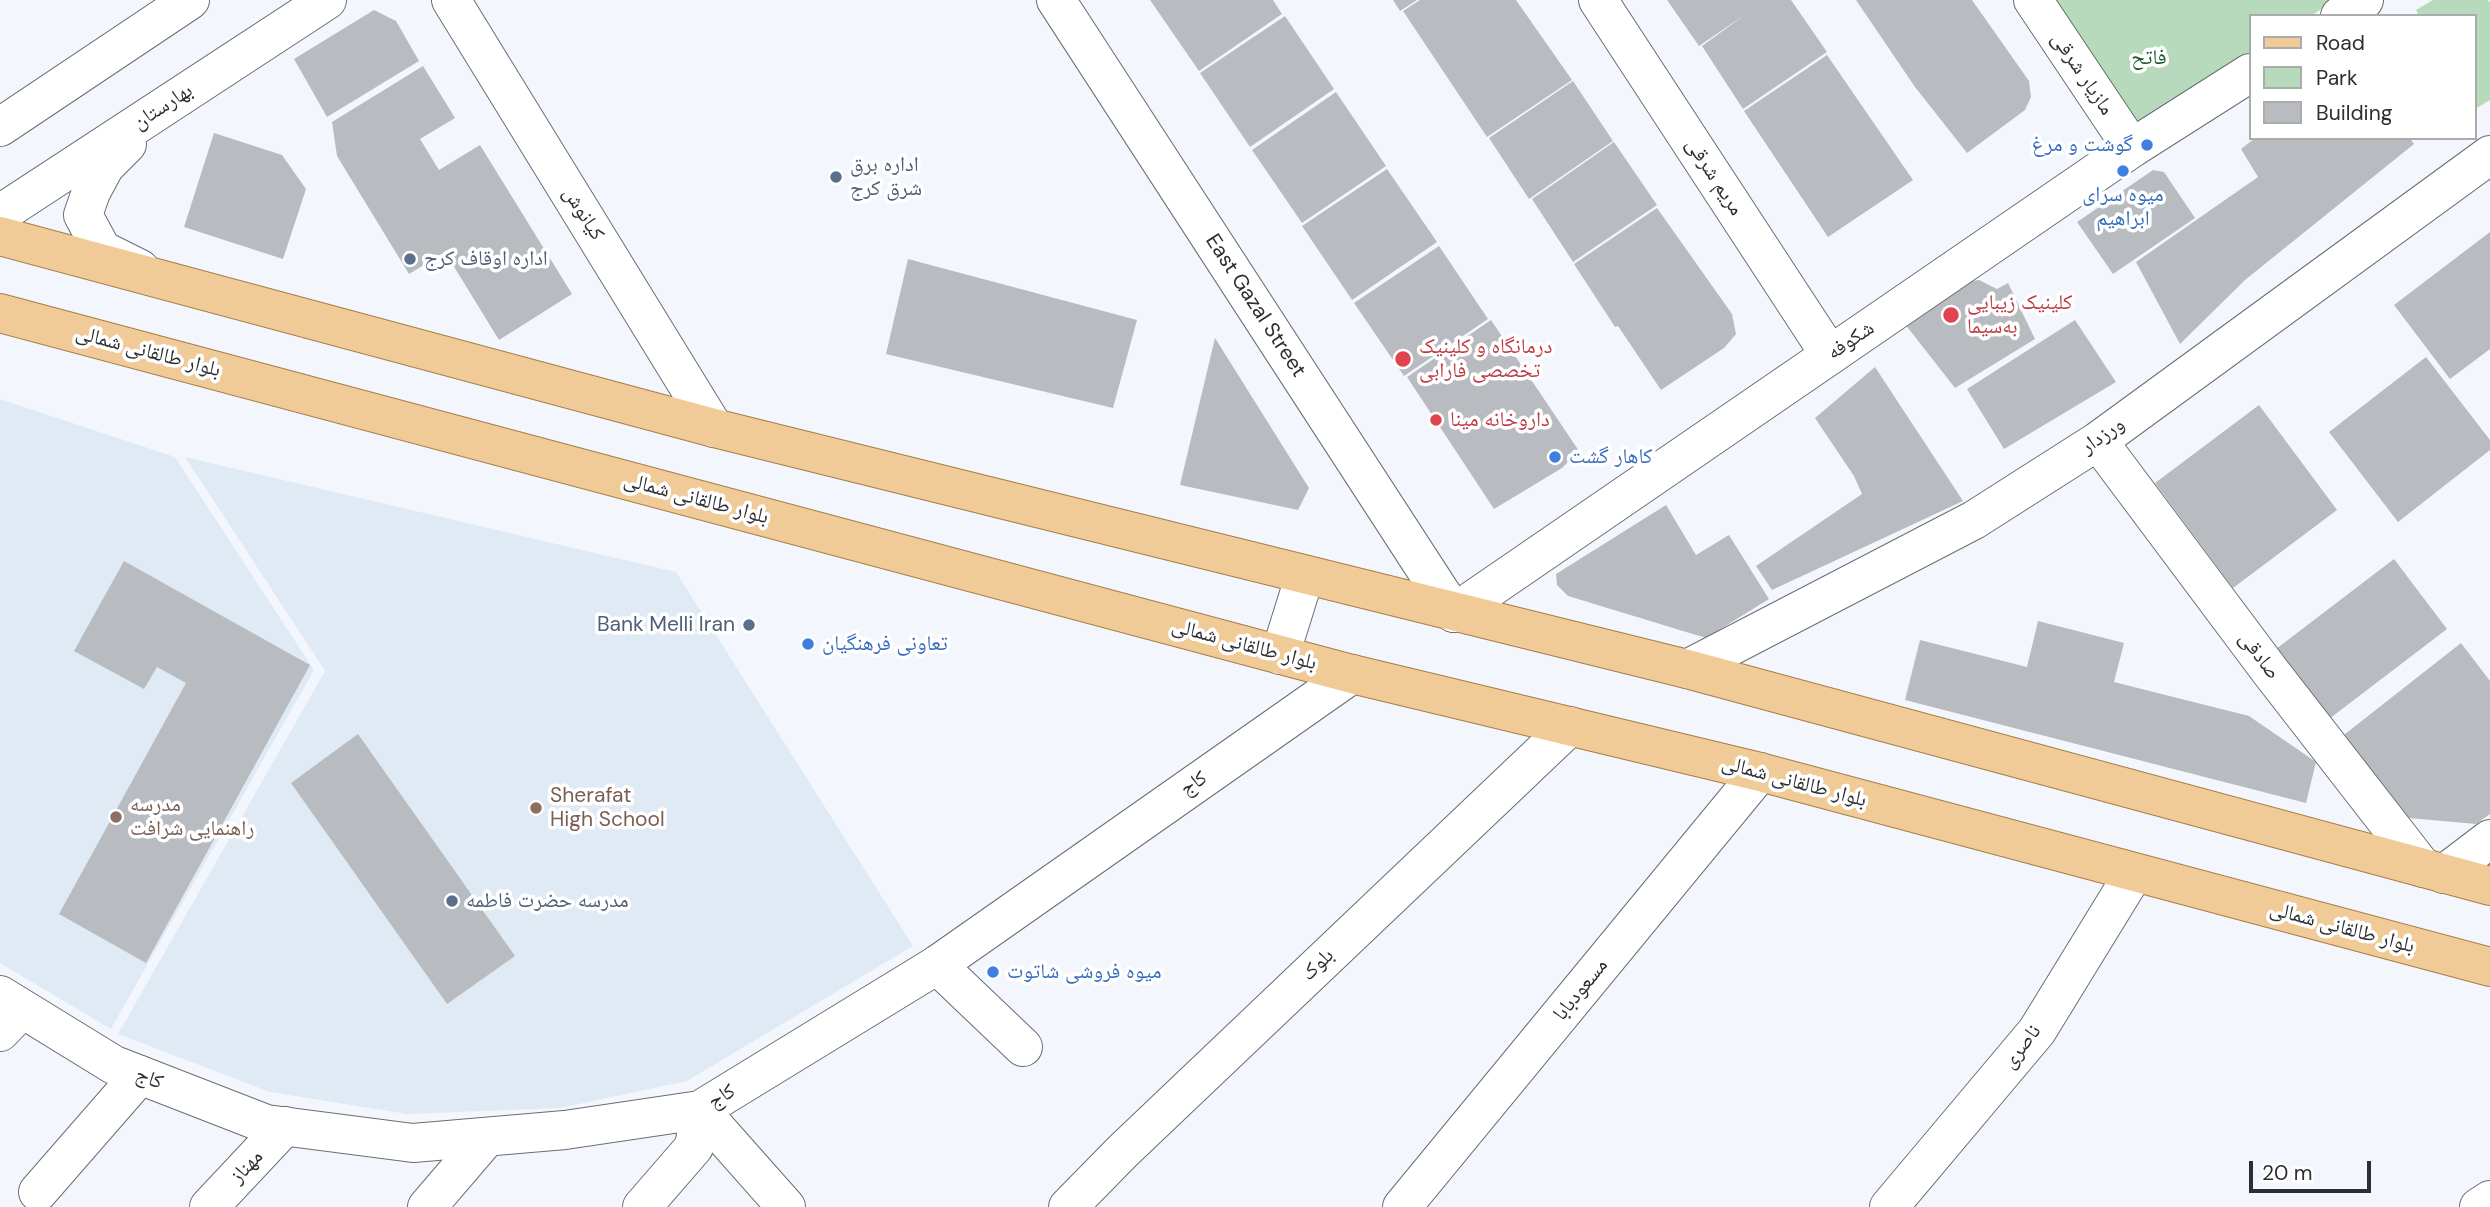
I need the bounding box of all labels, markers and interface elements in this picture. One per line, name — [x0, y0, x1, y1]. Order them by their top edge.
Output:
legend — [2248, 14, 2476, 140]
street label: مازیار شرقی — [2045, 28, 2119, 120]
text: Road — [2316, 29, 2365, 57]
park label: فاتح — [2131, 45, 2167, 71]
text: Park — [2316, 64, 2357, 92]
street label: بهارستان — [128, 78, 198, 136]
text: Building — [2316, 99, 2392, 127]
place label: گوشت و مرغ — [2032, 132, 2133, 158]
street label: مریم شرقی — [1680, 133, 1748, 221]
marker: گوشت و مرغ — [2139, 137, 2155, 153]
place label: اداره برق شرق کرج — [850, 152, 922, 202]
marker: میوه سرای ابراهیم — [2115, 163, 2131, 179]
marker: اداره برق شرق کرج — [828, 169, 844, 185]
place label: میوه سرای ابراهیم — [2082, 182, 2164, 232]
street label: کیانوش — [557, 183, 609, 245]
street label: East Gazal Street — [1199, 230, 1311, 382]
place label: اداره اوقاف کرج — [424, 246, 548, 272]
marker: اداره اوقاف کرج — [402, 251, 418, 267]
place label: کلینیک زیبایی به‌سیما — [1967, 290, 2072, 340]
marker: کلینیک زیبایی به‌سیما — [1941, 305, 1961, 325]
street label: شکوفه — [1823, 316, 1879, 366]
street label: بلوار طالقانی شمالی — [73, 321, 223, 383]
place label: درمانگاه و کلینیک تخصصی فارابی — [1419, 334, 1552, 384]
marker: درمانگاه و کلینیک تخصصی فارابی — [1393, 349, 1413, 369]
place label: داروخانه مینا — [1450, 407, 1550, 433]
marker: داروخانه مینا — [1428, 412, 1444, 428]
street label: ورزدار — [2076, 412, 2130, 460]
place label: کاهار گشت — [1569, 444, 1652, 470]
marker: کاهار گشت — [1547, 449, 1563, 465]
street label: بلوار طالقانی شمالی — [621, 468, 771, 530]
place label: Bank Melli Iran — [597, 612, 735, 638]
street label: بلوار طالقانی شمالی — [1169, 614, 1319, 676]
marker: Bank Melli Iran — [741, 617, 757, 633]
street label: صادقی — [2233, 627, 2285, 685]
place label: تعاونی فرهنگیان — [822, 631, 948, 657]
marker: تعاونی فرهنگیان — [800, 636, 816, 652]
street label: بلوار طالقانی شمالی — [1719, 751, 1869, 813]
street label: کاج — [1176, 766, 1212, 802]
place label: Sherafat High School — [550, 783, 665, 833]
place label: مدرسه راهنمایی شرافت — [130, 792, 254, 842]
marker: Sherafat High School — [528, 800, 544, 816]
marker: مدرسه راهنمایی شرافت — [108, 809, 124, 825]
place label: مدرسه حضرت فاطمه — [466, 888, 629, 914]
marker: مدرسه حضرت فاطمه — [444, 893, 460, 909]
street label: بلوار طالقانی شمالی — [2267, 897, 2417, 959]
street label: بلوک — [1296, 943, 1340, 987]
street label: مسعودبابا — [1548, 954, 1614, 1026]
place label: میوه فروشی شاتوت — [1007, 959, 1161, 985]
marker: میوه فروشی شاتوت — [985, 964, 1001, 980]
street label: ناصری — [1997, 1020, 2047, 1074]
street label: کاج — [132, 1062, 166, 1096]
street label: کاج — [704, 1079, 740, 1115]
street label: مهناز — [225, 1145, 269, 1189]
scale bar — [2252, 1148, 2374, 1192]
text: 20 m — [2262, 1159, 2313, 1187]

